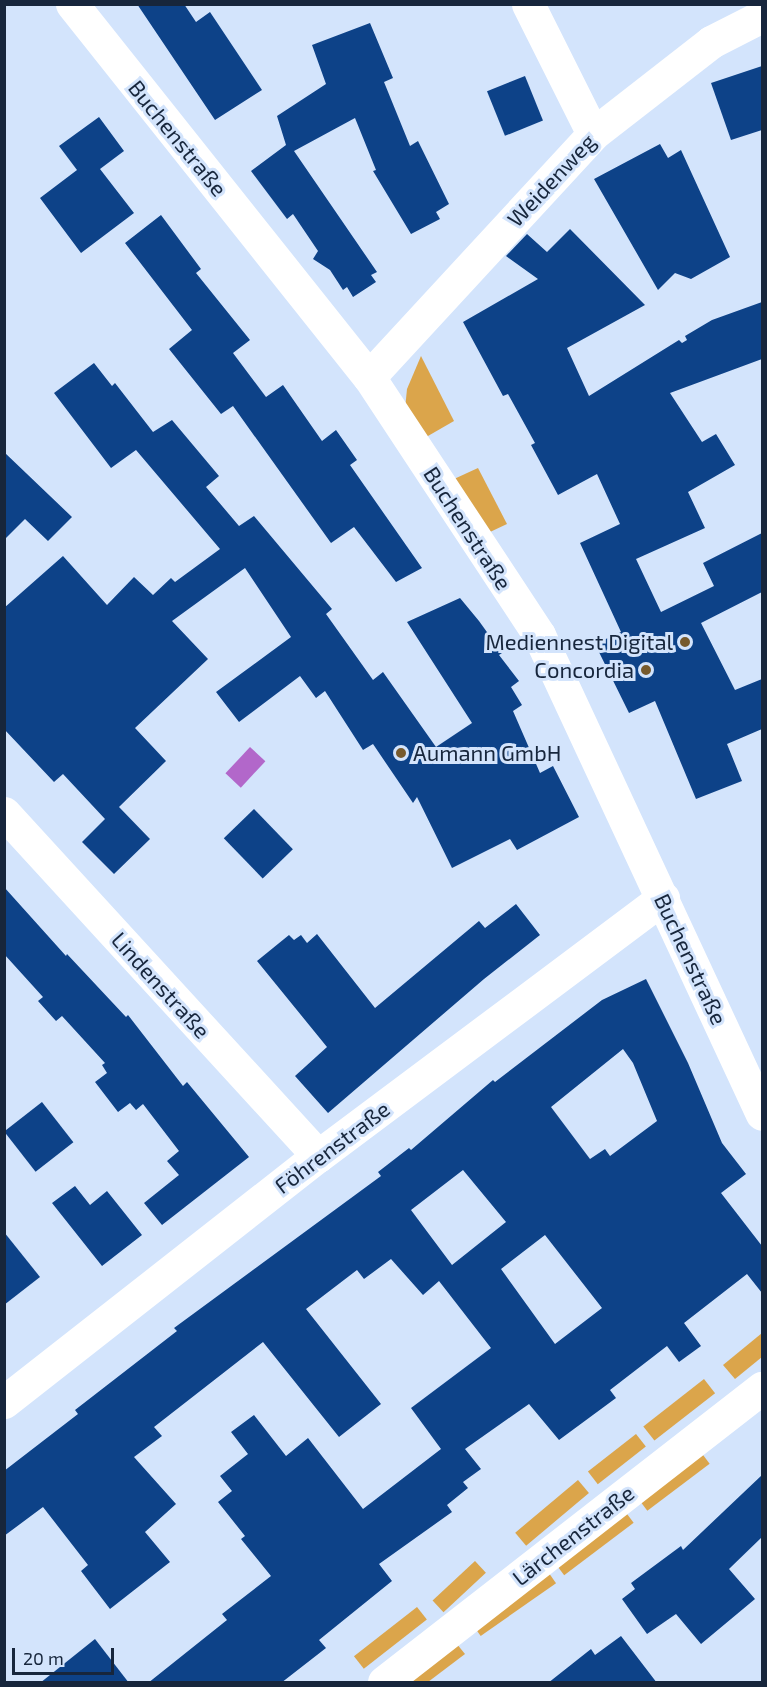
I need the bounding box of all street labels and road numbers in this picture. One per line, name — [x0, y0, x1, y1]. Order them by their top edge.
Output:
street label: Buchenstraße — [123, 75, 233, 201]
street label: Weidenweg — [501, 128, 601, 232]
street label: Buchenstraße — [418, 462, 518, 594]
street label: Buchenstraße — [649, 889, 733, 1029]
street label: Lindenstraße — [106, 926, 216, 1044]
street label: Föhrenstraße — [269, 1095, 395, 1199]
street label: Lärchenstraße — [507, 1479, 639, 1591]

